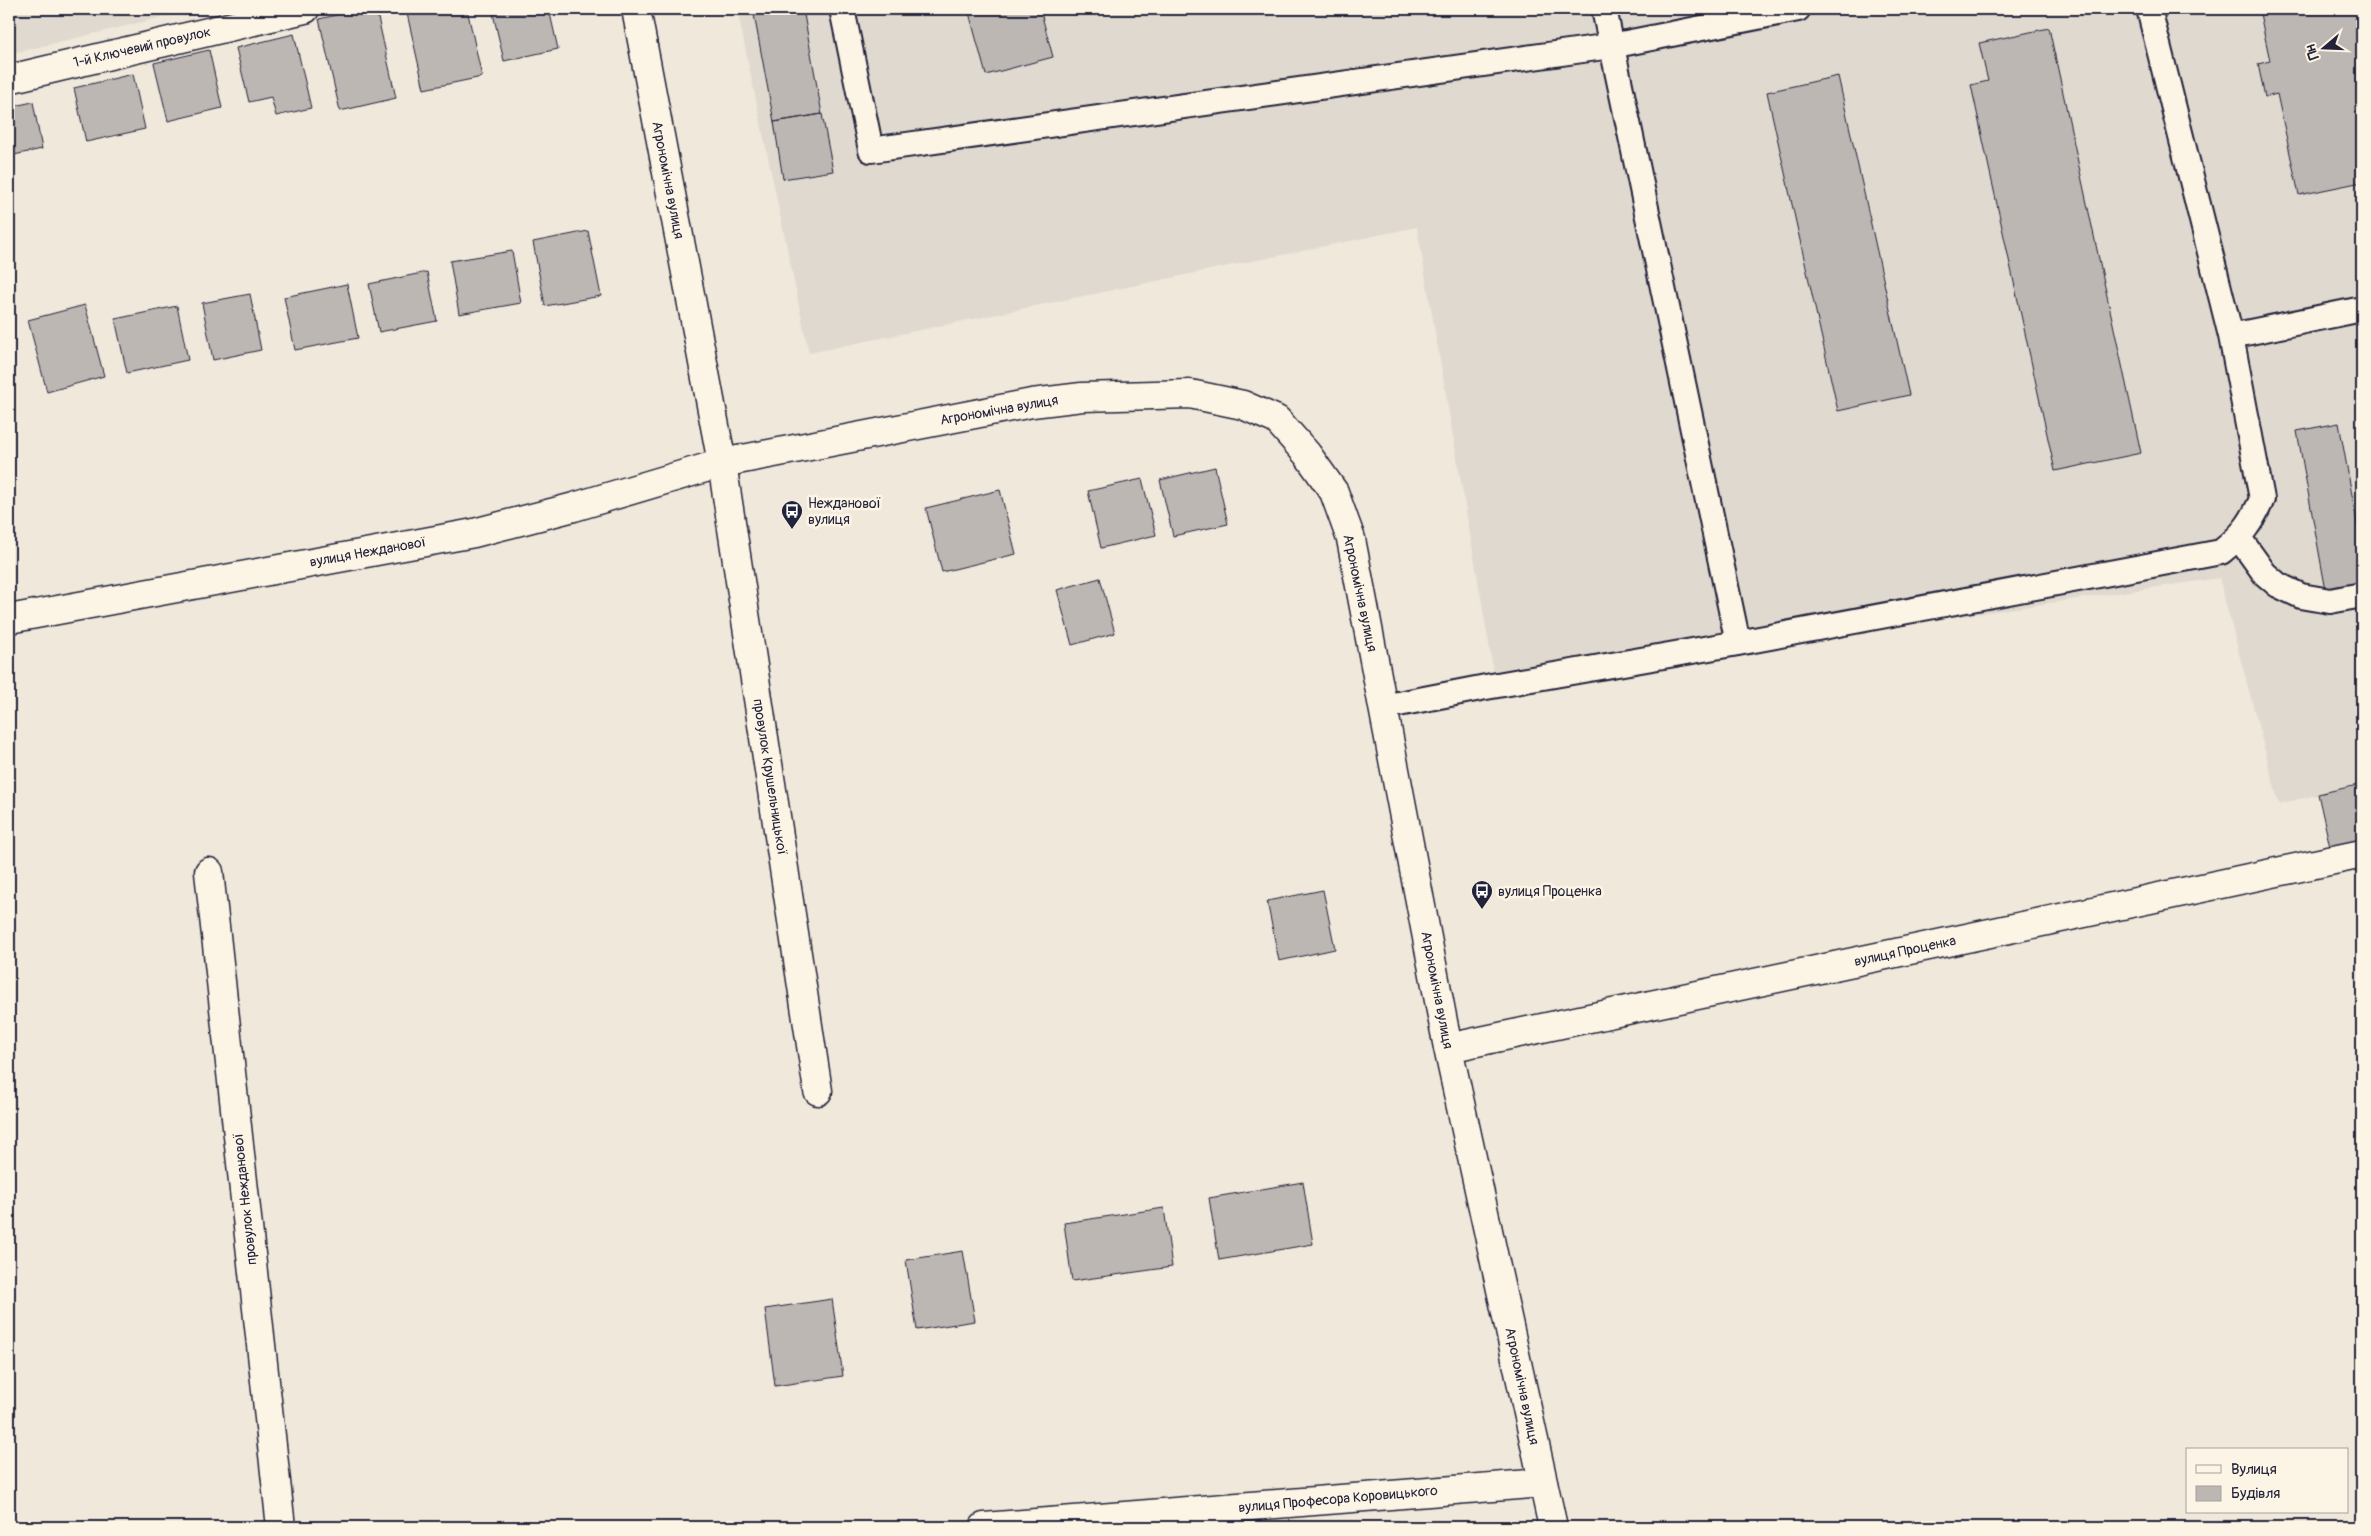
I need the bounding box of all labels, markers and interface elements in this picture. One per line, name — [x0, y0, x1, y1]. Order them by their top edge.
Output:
north arrow — [2298, 22, 2348, 72]
street label: 1-й Ключевий провулок — [72, 23, 212, 71]
text: Пн — [2302, 42, 2323, 62]
street label: Агрономічна вулиця — [648, 120, 688, 240]
street label: Агрономічна вулиця — [939, 391, 1059, 429]
place label: Нежданової вулиця — [808, 495, 881, 528]
bus stop icon: Нежданової вулиця — [780, 499, 804, 530]
street label: вулиця Нежданової — [308, 533, 428, 571]
street label: Агрономічна вулиця — [1339, 533, 1381, 653]
street label: провулок Крушельницької — [749, 697, 791, 857]
bus stop icon: вулиця Проценка — [1470, 879, 1494, 910]
place label: вулиця Проценка — [1498, 883, 1602, 900]
street label: Агрономічна вулиця — [1417, 930, 1457, 1050]
street label: вулиця Проценка — [1852, 932, 1958, 970]
street label: провулок Нежданової — [230, 1132, 260, 1266]
street label: Агрономічна вулиця — [1501, 1326, 1543, 1446]
legend — [2186, 1448, 2348, 1514]
text: Вулиця — [2231, 1460, 2277, 1479]
street label: вулиця Професора Коровицького — [1238, 1482, 1439, 1516]
text: Будівля — [2231, 1484, 2280, 1503]

